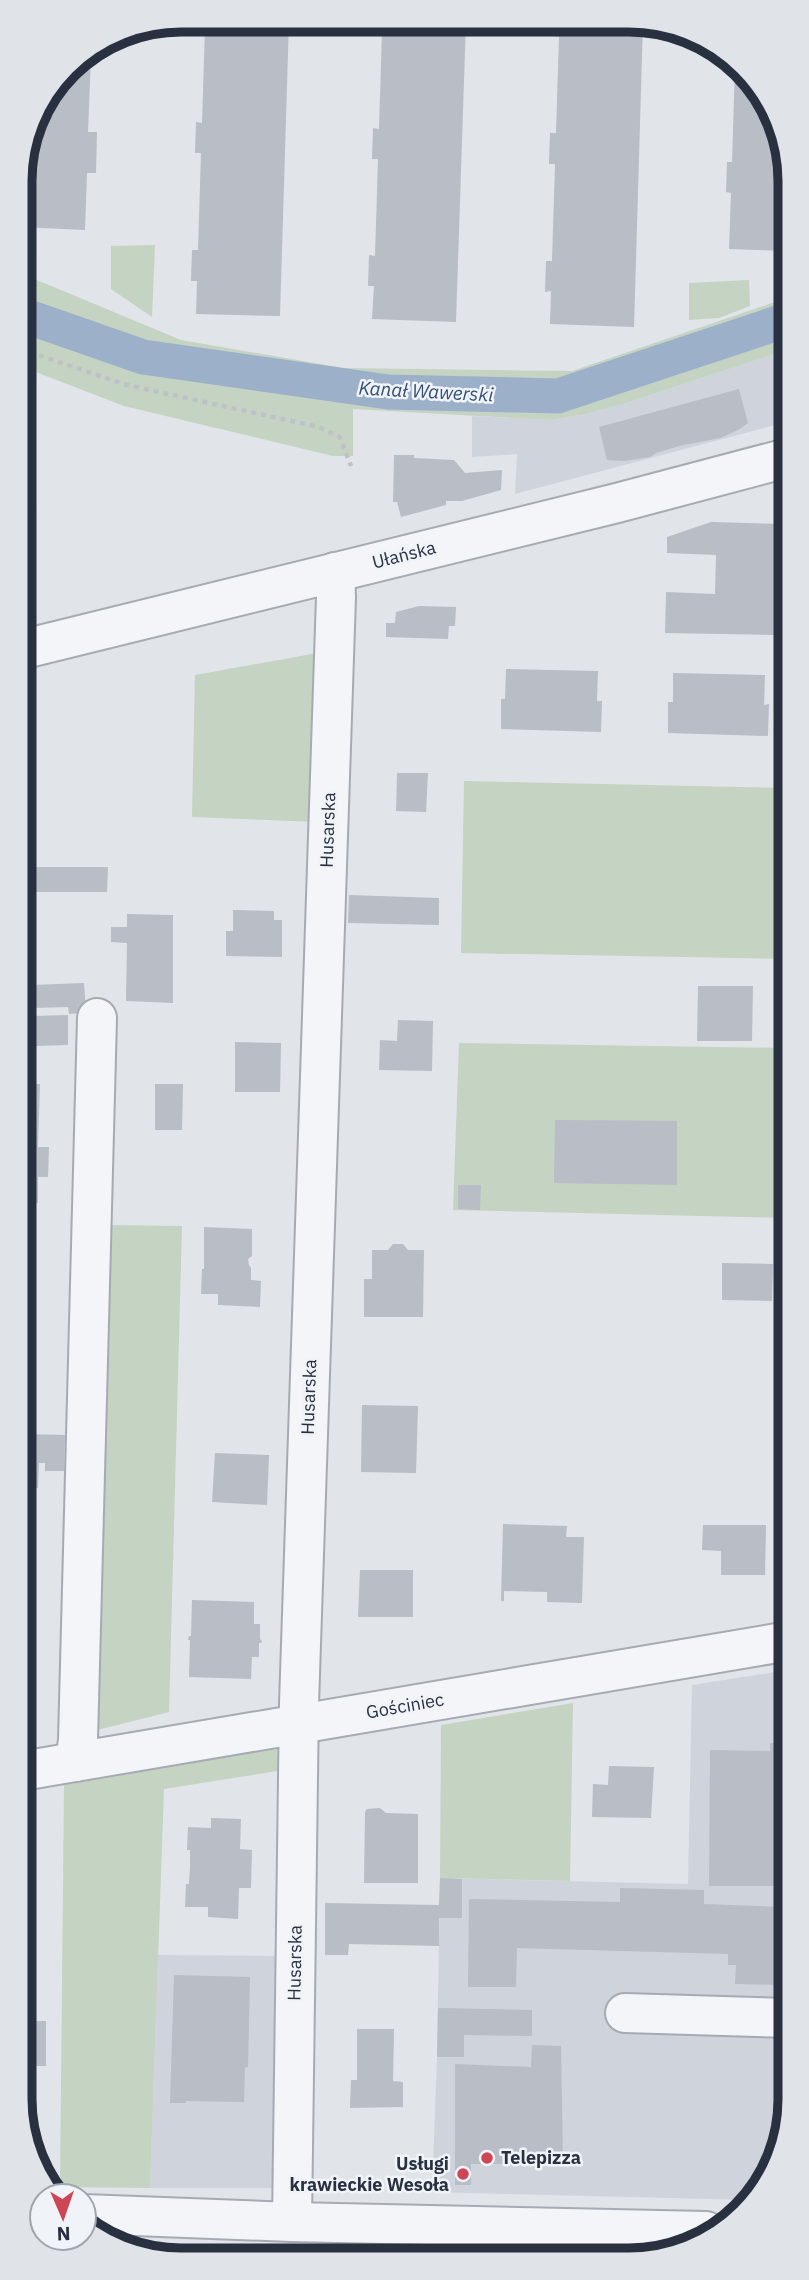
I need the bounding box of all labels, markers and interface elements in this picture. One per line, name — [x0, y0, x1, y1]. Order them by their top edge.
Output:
water label: Kanał Wawerski — [358, 375, 495, 407]
street label: Ułańska — [370, 535, 438, 574]
street label: Husarska — [315, 791, 340, 868]
street label: Husarska — [296, 1358, 321, 1435]
street label: Gościniec — [364, 1687, 446, 1724]
street label: Husarska — [282, 1925, 307, 2001]
place label: Telepizza — [501, 2146, 581, 2169]
marker: Telepizza — [479, 2150, 495, 2166]
place label: Usługi krawieckie Wesoła — [290, 2152, 449, 2196]
marker: Usługi krawieckie Wesoła — [455, 2166, 471, 2182]
north arrow — [28, 2182, 98, 2252]
text: N — [56, 2222, 71, 2246]

